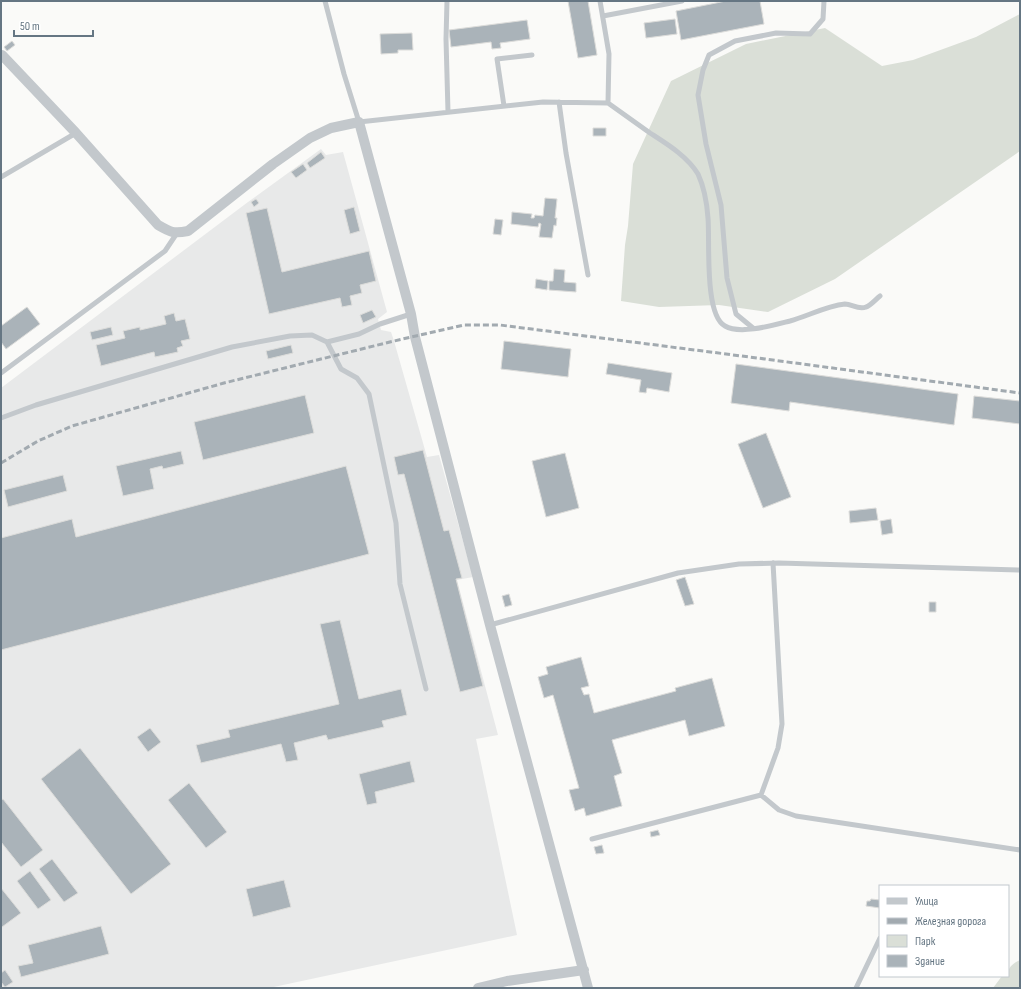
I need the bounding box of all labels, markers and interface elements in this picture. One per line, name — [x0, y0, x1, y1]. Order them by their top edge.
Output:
scale bar — [14, 12, 93, 38]
text: 50 m — [20, 19, 40, 34]
legend — [879, 885, 1009, 977]
text: Улица — [915, 894, 939, 909]
text: Железная дорога — [915, 914, 987, 929]
text: Парк — [915, 934, 936, 949]
text: Здание — [915, 954, 945, 969]

